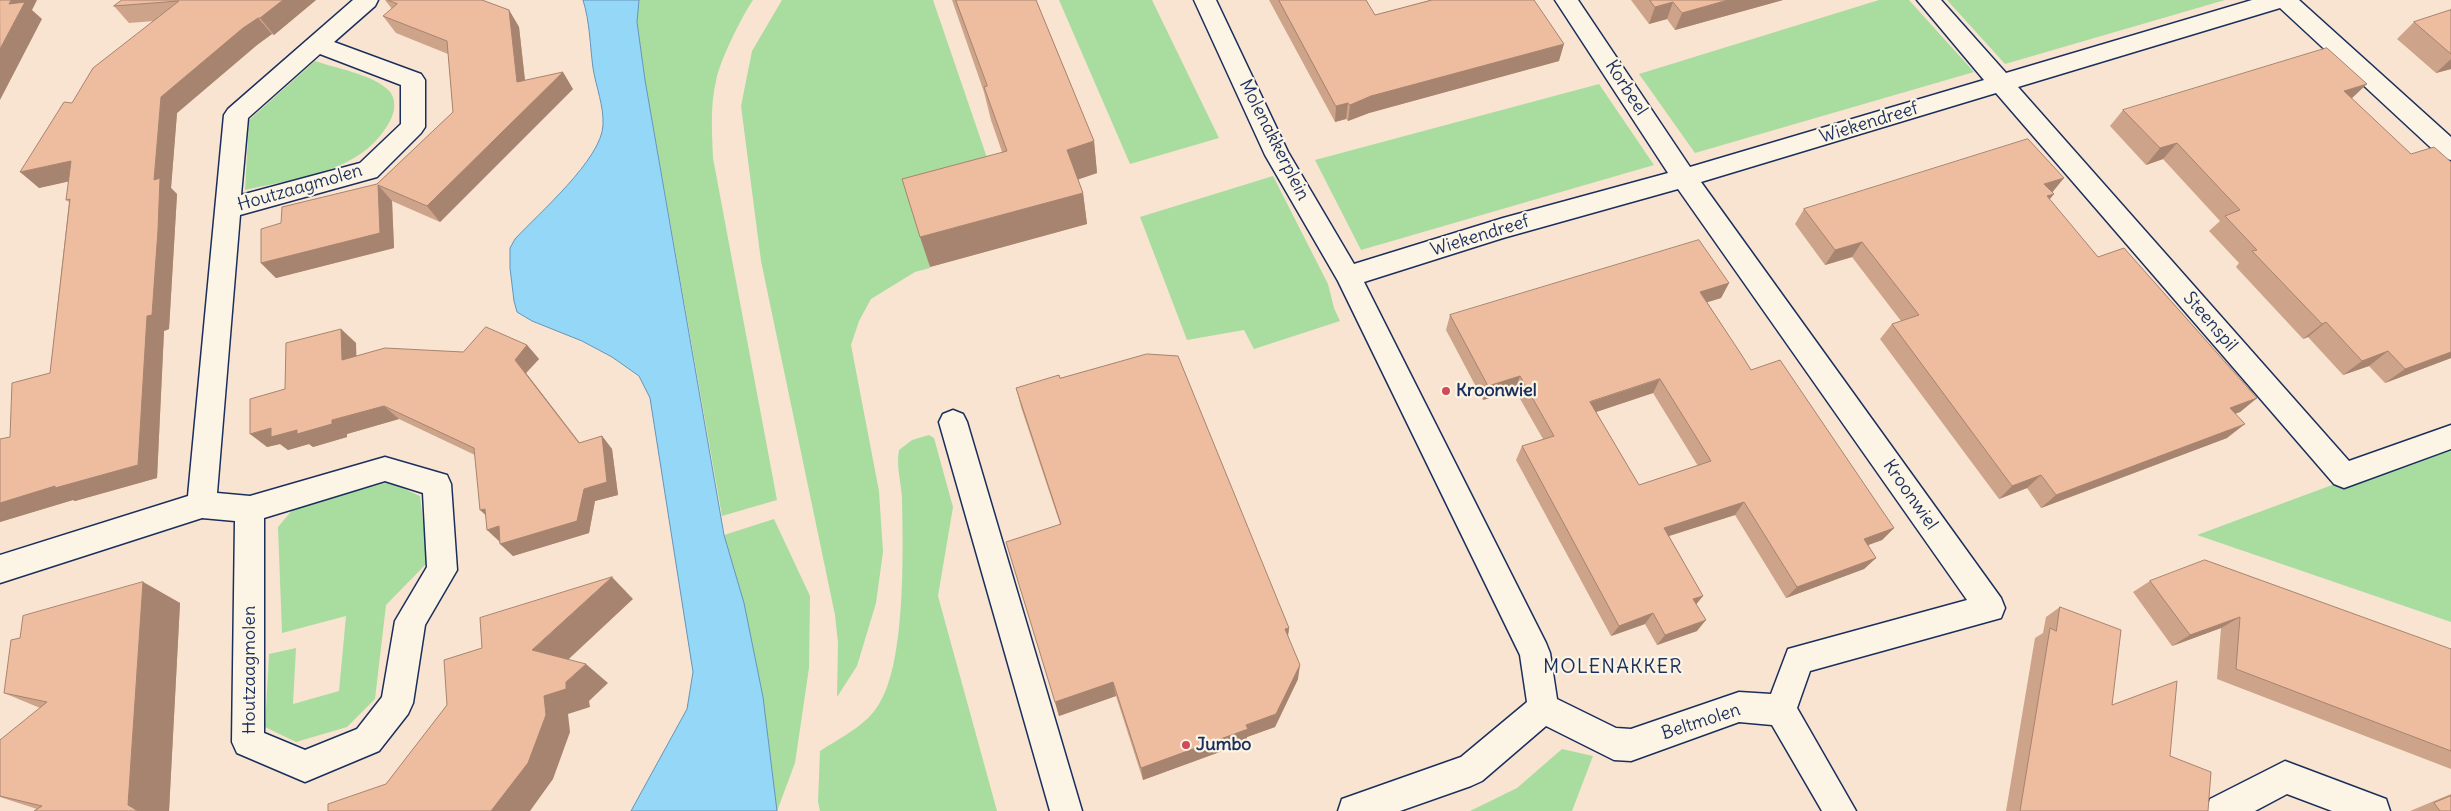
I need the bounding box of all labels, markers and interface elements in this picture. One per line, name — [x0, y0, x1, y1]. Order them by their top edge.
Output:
street label: Korbeel — [1600, 56, 1652, 120]
street label: Molenakkerplein — [1234, 76, 1314, 204]
street label: Wiekendreef — [1817, 98, 1921, 148]
street label: Houtzaagmolen — [235, 160, 365, 216]
street label: Wiekendreef — [1428, 211, 1532, 261]
street label: Steenspil — [2178, 288, 2242, 356]
place label: Kroonwiel — [1456, 380, 1537, 402]
marker: Kroonwiel — [1440, 385, 1452, 397]
street label: Kroonwiel — [1878, 456, 1942, 534]
street label: Houtzaagmolen — [239, 606, 261, 734]
district label: MOLENAKKER — [1542, 655, 1684, 679]
street label: Beltmolen — [1659, 699, 1743, 745]
place label: Jumbo — [1196, 734, 1251, 756]
marker: Jumbo — [1180, 739, 1192, 751]

